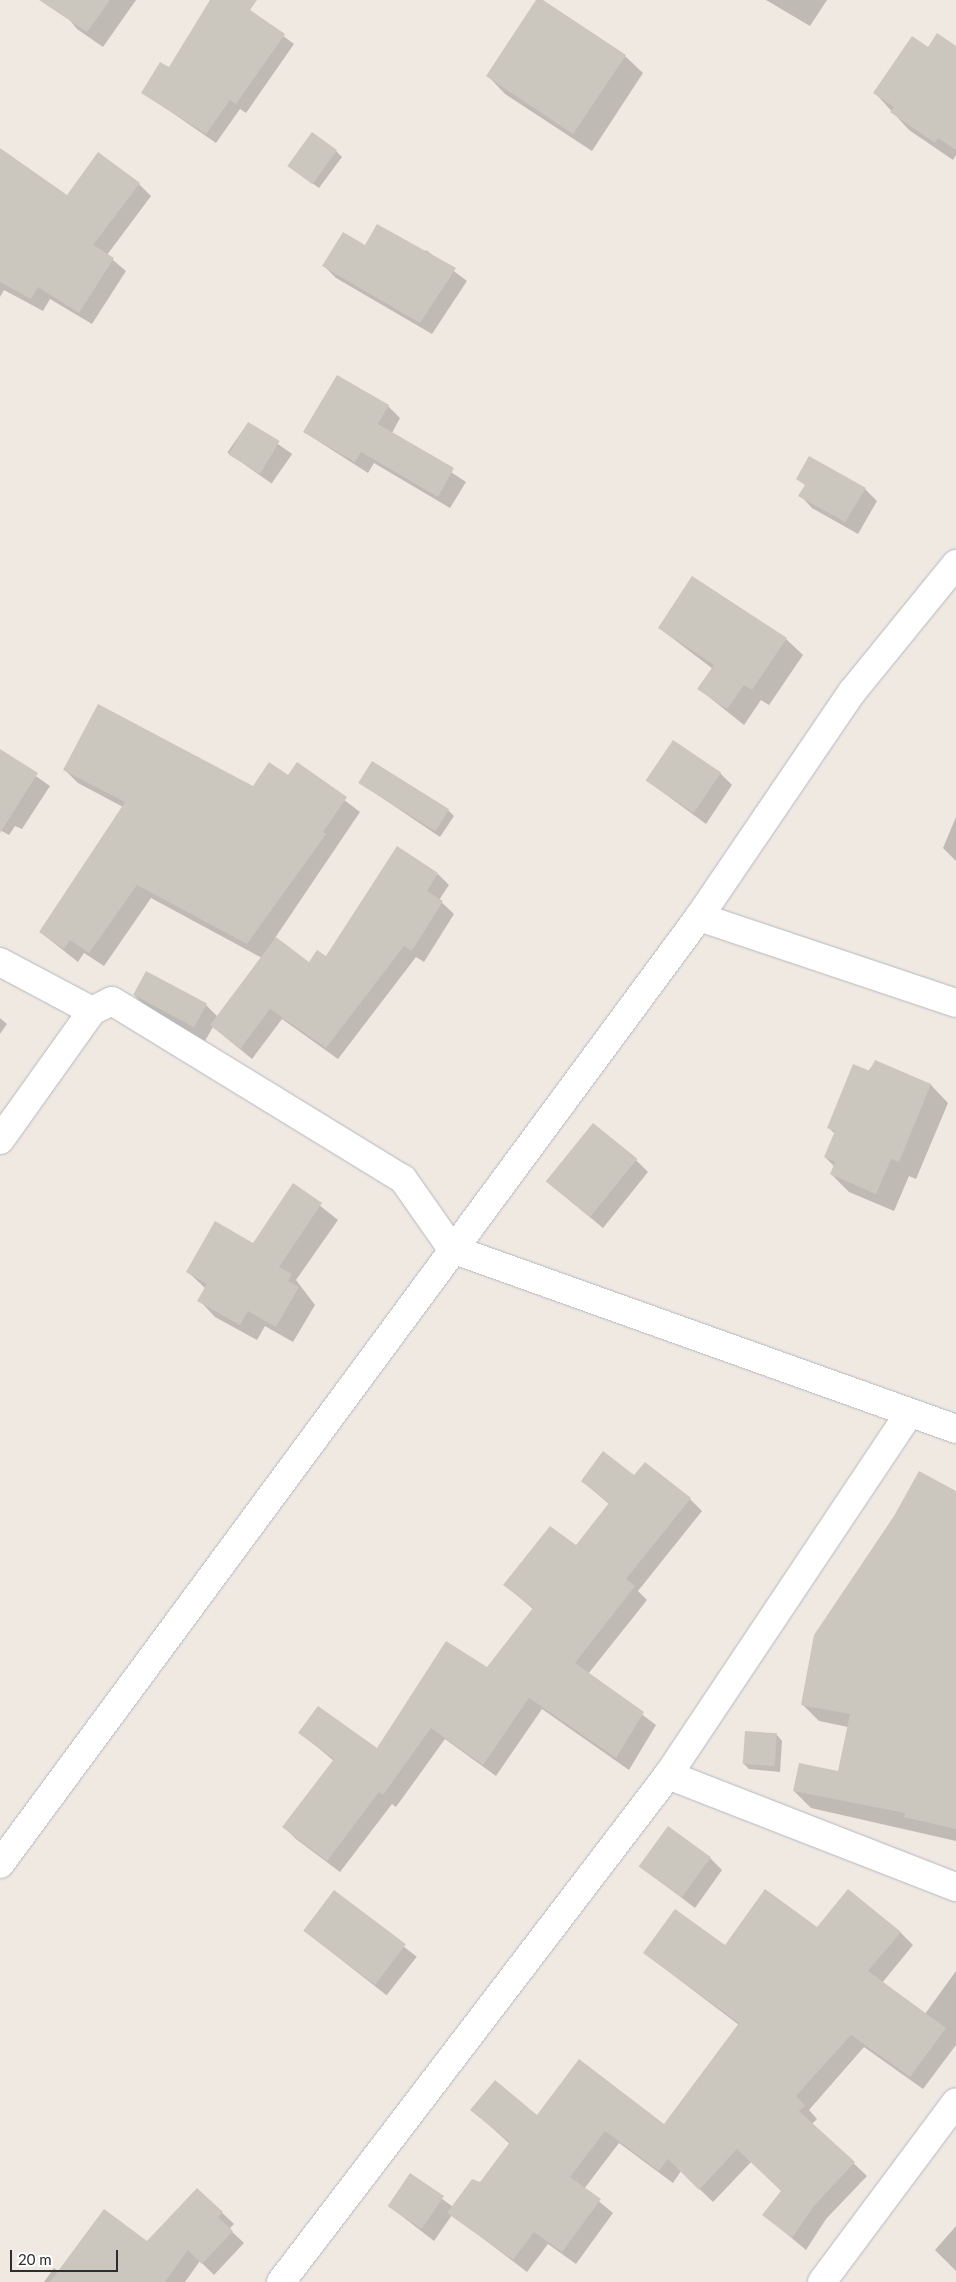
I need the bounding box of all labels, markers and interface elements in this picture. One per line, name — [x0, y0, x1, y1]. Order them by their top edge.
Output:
scale bar — [12, 2240, 120, 2272]
text: 20 m — [18, 2250, 52, 2268]

